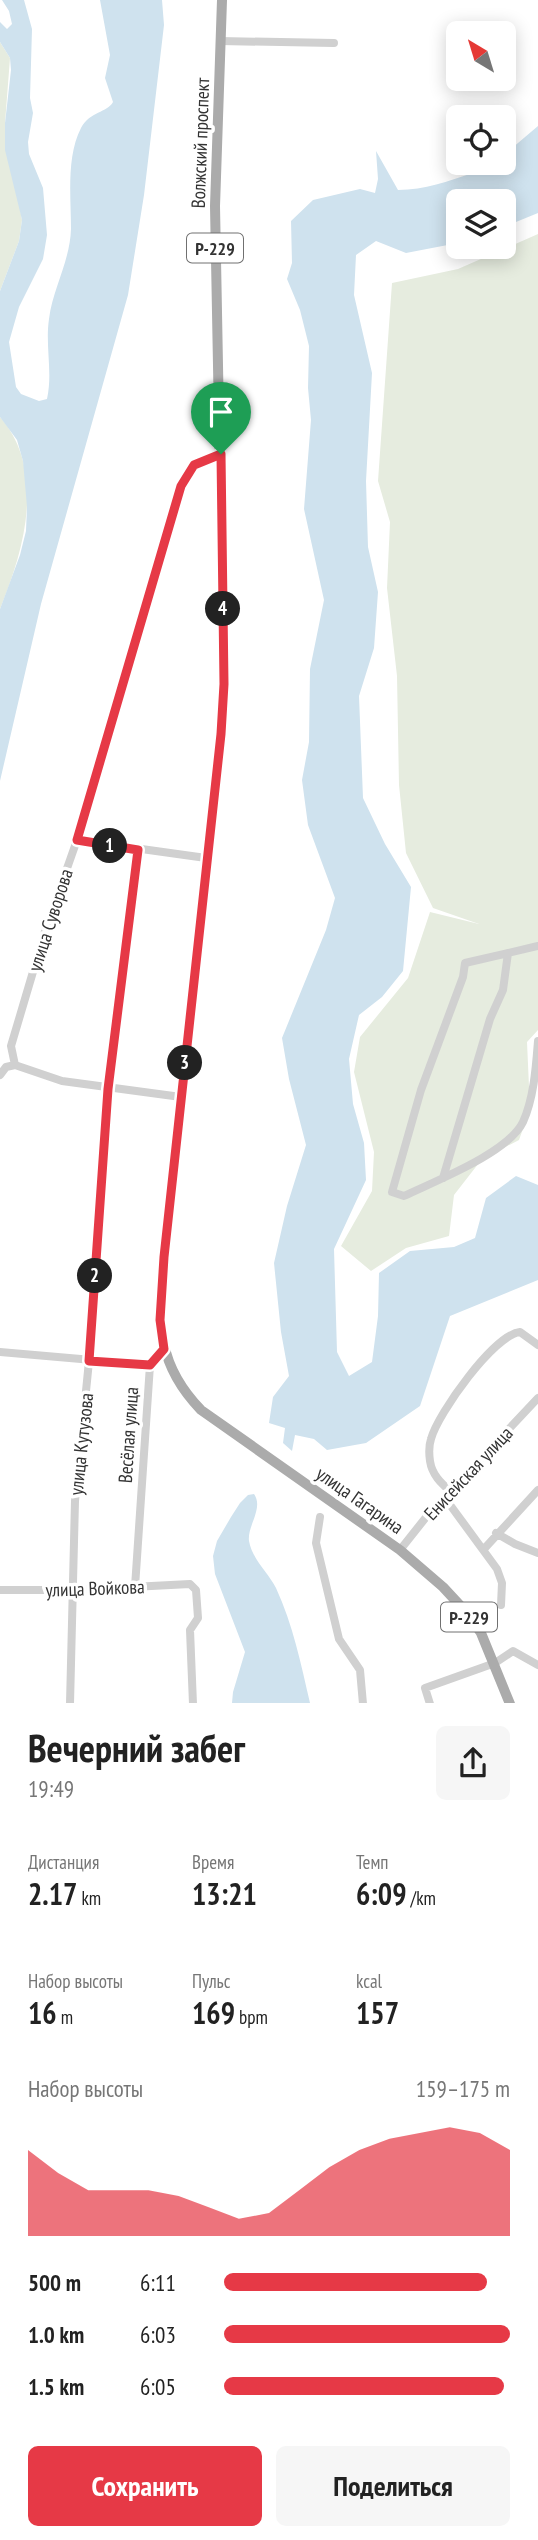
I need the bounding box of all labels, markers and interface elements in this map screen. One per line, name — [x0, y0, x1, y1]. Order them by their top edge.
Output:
north arrow — [446, 21, 516, 91]
map controls — [446, 21, 516, 259]
street label: Волжский проспект — [186, 76, 214, 209]
button: locate — [446, 105, 516, 175]
button: layers — [446, 189, 516, 259]
road number: Р-229 — [187, 234, 243, 262]
pin — [191, 382, 251, 454]
icon: arrive — [202, 393, 240, 431]
pin: 4 — [206, 592, 241, 626]
text: 4 — [218, 596, 227, 620]
pin: 1 — [92, 828, 128, 864]
text: 1 — [105, 833, 114, 857]
street label: улица Суворова — [22, 866, 78, 974]
pin: 3 — [168, 1046, 202, 1080]
text: 3 — [180, 1050, 189, 1074]
pin: 2 — [78, 1258, 112, 1294]
text: 2 — [90, 1263, 99, 1287]
street label: Весёлая улица — [113, 1386, 143, 1484]
street label: улица Кутузова — [64, 1392, 98, 1496]
street label: Енисейская улица — [419, 1421, 517, 1525]
street label: улица Гагарина — [312, 1461, 408, 1539]
street label: улица Войкова — [45, 1574, 145, 1602]
road number: Р-229 — [441, 1602, 497, 1632]
text: Вечерний забег — [28, 1723, 245, 1772]
button: share — [436, 1726, 510, 1800]
text: 19:49 — [28, 1774, 74, 1803]
text: Дистанция — [28, 1850, 99, 1874]
text: Время — [192, 1850, 234, 1874]
text: Темп — [356, 1850, 388, 1874]
text: 2.17 — [28, 1874, 77, 1913]
text: 13:21 — [192, 1874, 257, 1913]
text: 6:09 — [356, 1874, 407, 1913]
text: km — [77, 1886, 101, 1910]
text: /km — [407, 1886, 436, 1910]
text: Набор высоты — [28, 1969, 123, 1993]
text: Пульс — [192, 1969, 230, 1993]
text: kcal — [356, 1969, 382, 1993]
text: 16 — [28, 1993, 57, 2032]
text: 169 — [192, 1993, 235, 2032]
text: 157 — [356, 1993, 399, 2032]
text: m — [57, 2005, 73, 2029]
text: bpm — [235, 2005, 268, 2029]
text: Набор высоты — [28, 2074, 143, 2103]
text: 159–175 m — [416, 2074, 510, 2103]
text: 500 m — [28, 2268, 81, 2297]
text: 6:11 — [140, 2268, 176, 2297]
text: 1.0 km — [28, 2320, 84, 2349]
text: 6:03 — [140, 2320, 176, 2349]
text: 1.5 km — [28, 2372, 84, 2401]
text: 6:05 — [140, 2372, 176, 2401]
button: Сохранить — [28, 2446, 262, 2526]
button: Поделиться — [276, 2446, 510, 2526]

